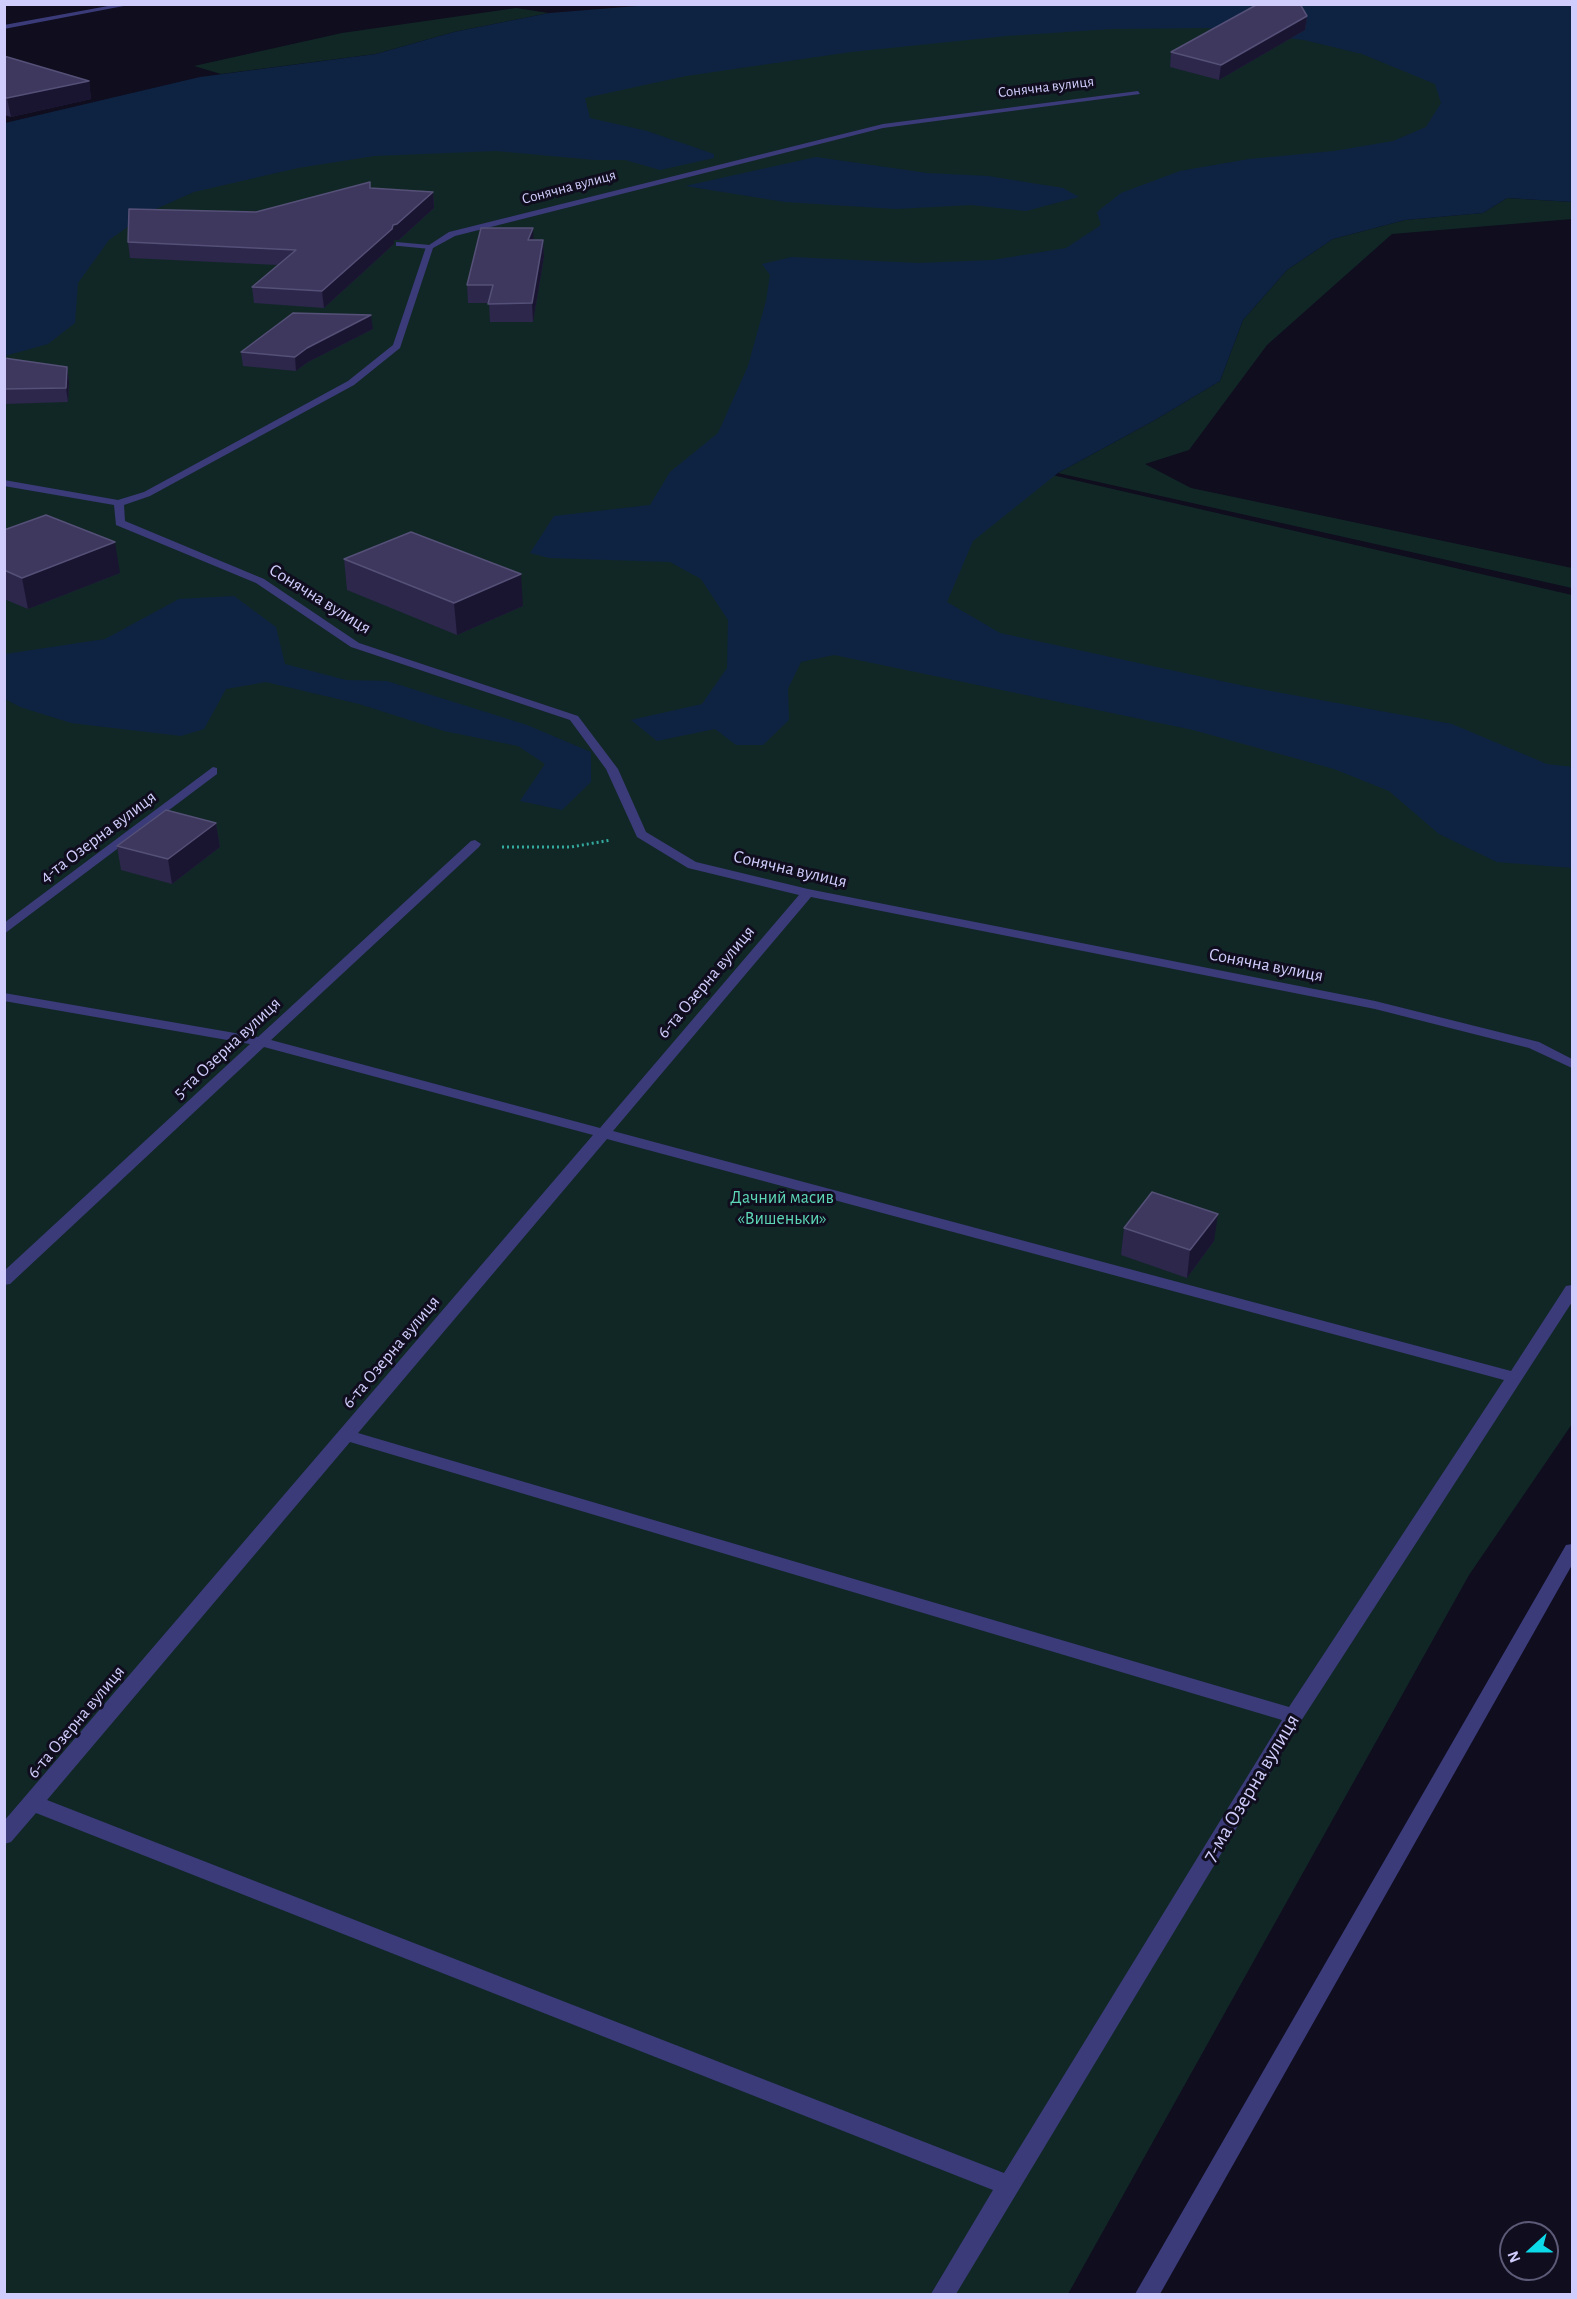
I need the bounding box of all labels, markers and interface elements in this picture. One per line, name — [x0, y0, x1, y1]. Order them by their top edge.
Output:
street label: Сонячна вулиця — [997, 72, 1095, 102]
street label: Сонячна вулиця — [520, 166, 618, 208]
street label: Сонячна вулиця — [265, 559, 375, 639]
street label: 4-та Озерна вулиця — [35, 786, 161, 888]
street label: Сонячна вулиця — [731, 845, 849, 893]
street label: 6-та Озерна вулиця — [653, 921, 759, 1043]
street label: Сонячна вулиця — [1207, 943, 1325, 987]
street label: 5-та Озерна вулиця — [169, 993, 285, 1103]
park label: Дачний масив «Вишеньки» — [730, 1187, 834, 1230]
street label: 6-та Озерна вулиця — [338, 1291, 444, 1413]
street label: 6-та Озерна вулиця — [23, 1661, 129, 1783]
street label: 7-ма Озерна вулиця — [1197, 1710, 1305, 1866]
north arrow — [1499, 2221, 1559, 2281]
text: N — [1505, 2249, 1524, 2265]

